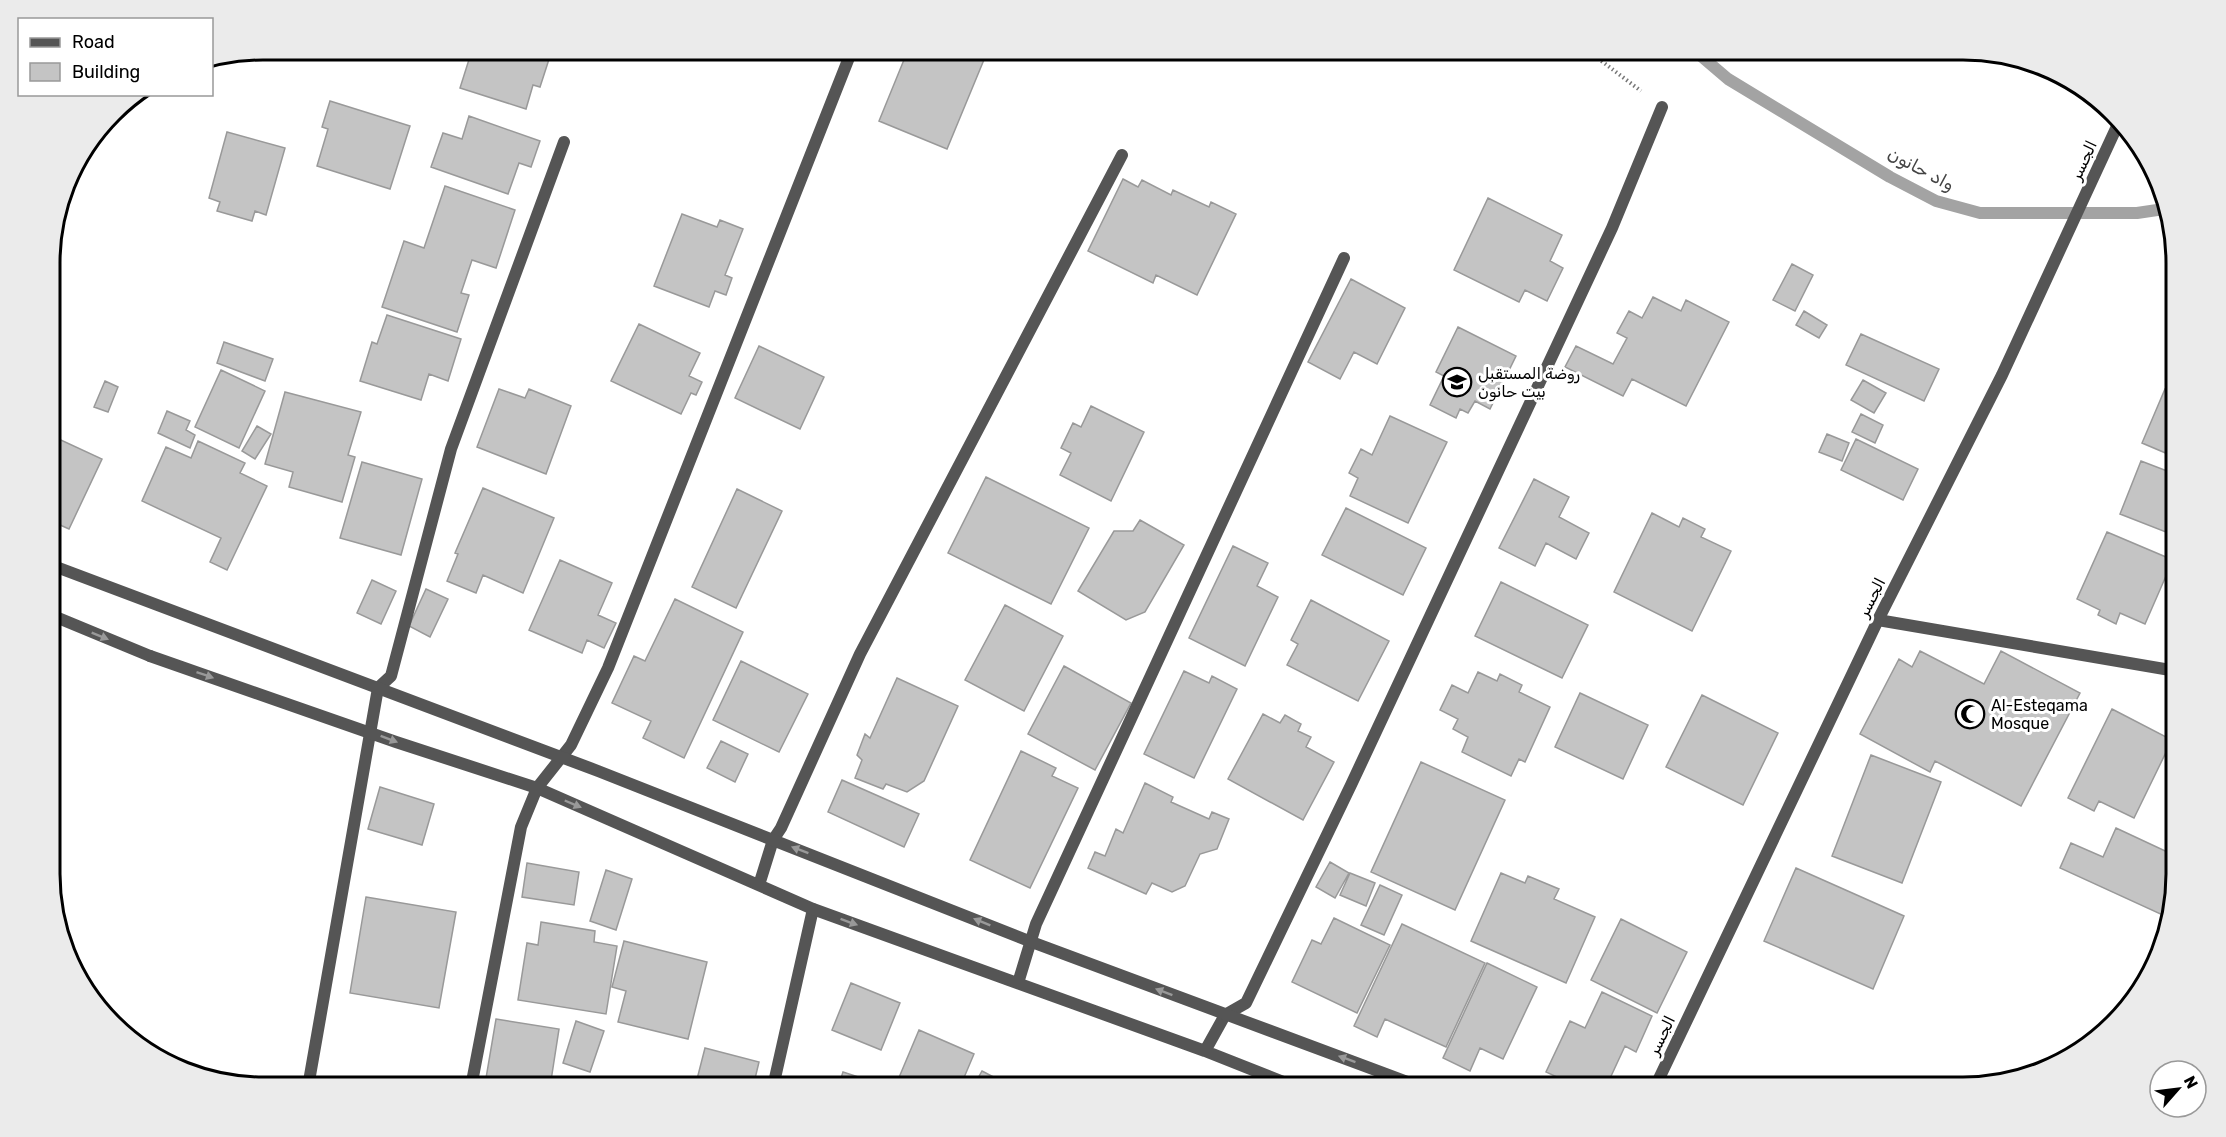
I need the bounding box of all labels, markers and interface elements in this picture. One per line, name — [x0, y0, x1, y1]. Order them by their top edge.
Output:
legend — [18, 18, 213, 96]
text: Road — [72, 31, 115, 53]
text: Building — [72, 61, 140, 83]
street label: الجسر — [2066, 137, 2102, 184]
water label: واد حانون — [1884, 142, 1958, 196]
place label: روضة المستقبل بيت حانون — [1478, 364, 1580, 402]
school or university icon: روضة المستقبل بيت حانون — [1441, 366, 1473, 398]
street label: الجسر — [1853, 574, 1890, 621]
one-way arrow — [92, 631, 110, 641]
one-way arrow — [196, 670, 214, 680]
place label: Al-Esteqama Mosque — [1991, 696, 2088, 733]
mosque icon: Al-Esteqama Mosque — [1954, 698, 1986, 730]
one-way arrow — [380, 735, 398, 744]
one-way arrow — [564, 800, 582, 809]
one-way arrow — [791, 845, 809, 855]
one-way arrow — [973, 917, 991, 926]
one-way arrow — [840, 918, 858, 927]
one-way arrow — [1155, 986, 1173, 996]
street label: الجسر — [1643, 1012, 1680, 1059]
one-way arrow — [1338, 1054, 1356, 1063]
north arrow — [2148, 1059, 2208, 1119]
text: N — [2180, 1073, 2202, 1092]

